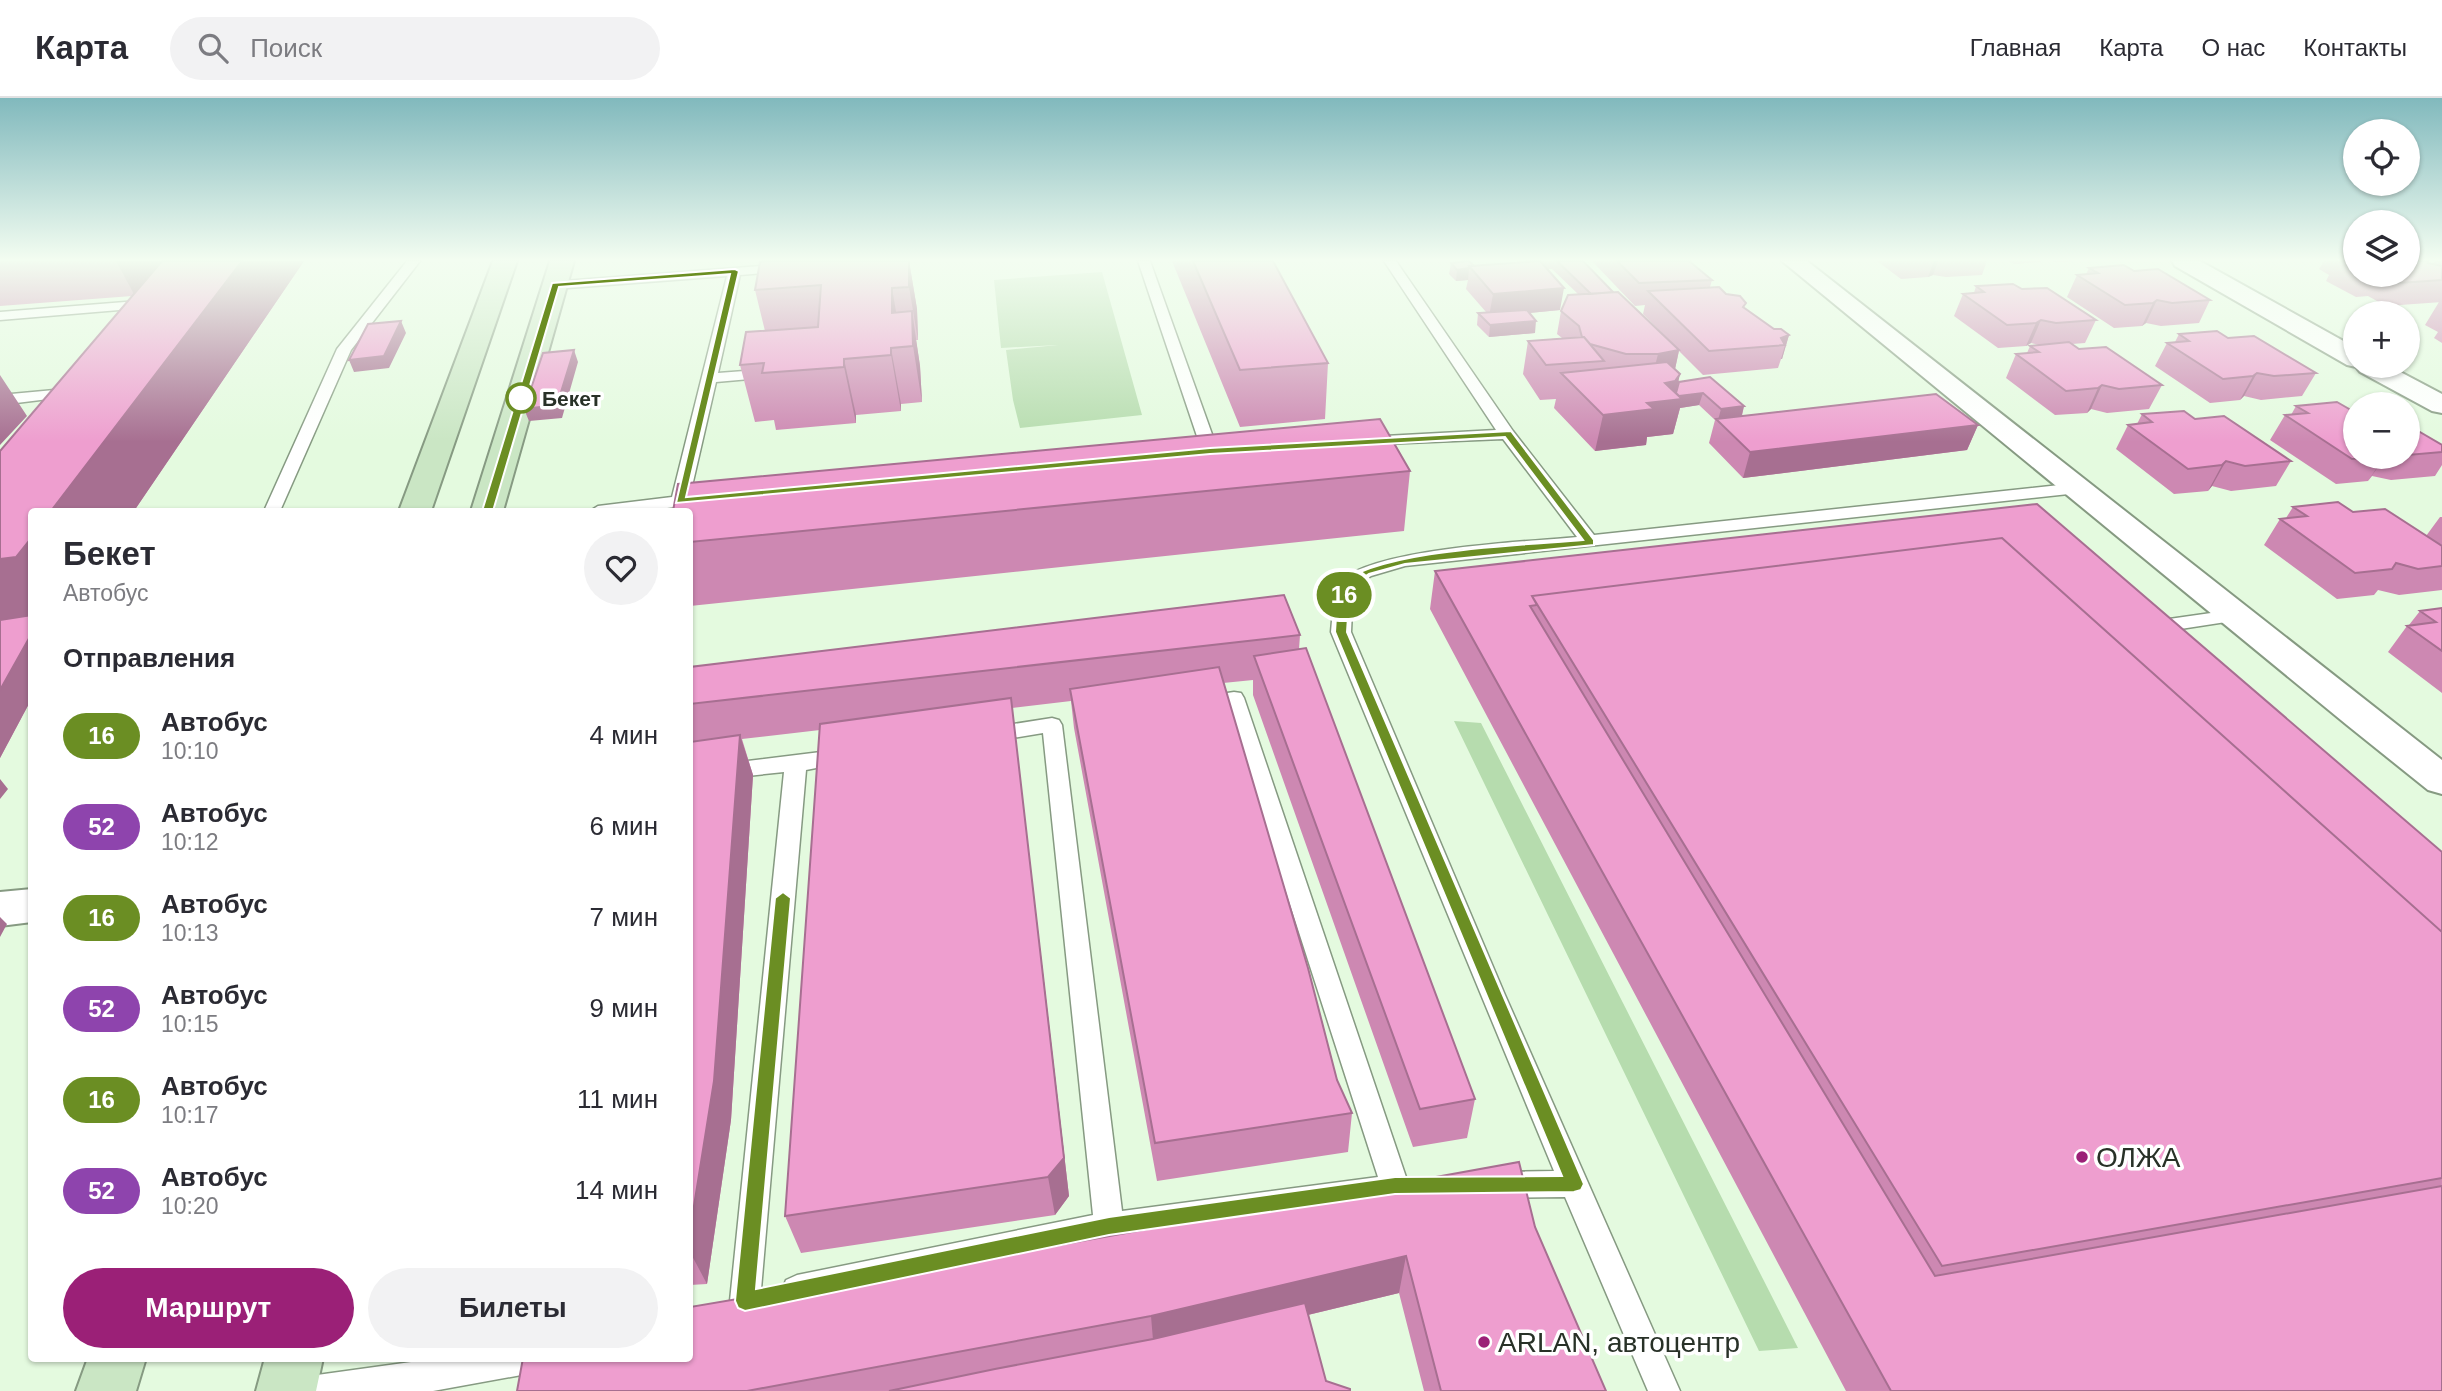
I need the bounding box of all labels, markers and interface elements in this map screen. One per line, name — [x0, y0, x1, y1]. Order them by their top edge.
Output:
search box — [170, 17, 660, 80]
text: Карта — [35, 29, 128, 66]
icon: search — [194, 29, 232, 67]
text: Поиск — [250, 33, 322, 63]
text: Главная — [1970, 34, 2061, 61]
text: Карта — [2099, 34, 2163, 61]
text: О нас — [2201, 34, 2265, 61]
text: Контакты — [2303, 34, 2407, 61]
map controls — [2343, 119, 2420, 469]
button: locate — [2343, 119, 2420, 196]
button: layers — [2343, 210, 2420, 287]
button: + — [2343, 301, 2420, 378]
marker: Бекет — [506, 383, 536, 413]
place label: Бекет — [542, 387, 601, 410]
button: − — [2343, 392, 2420, 469]
button: heart — [584, 531, 658, 605]
text: Бекет — [63, 535, 156, 572]
line badge: 16 — [1312, 572, 1376, 618]
text: Автобус — [63, 580, 149, 606]
text: 16 — [1331, 581, 1357, 608]
text: Отправления — [63, 643, 235, 673]
text: Автобус — [161, 707, 268, 737]
text: 4 мин — [590, 720, 658, 750]
text: 16 — [88, 722, 115, 749]
text: 10:10 — [161, 738, 219, 764]
text: Автобус — [161, 798, 268, 828]
text: 6 мин — [590, 811, 658, 841]
text: 52 — [88, 813, 115, 840]
text: 10:12 — [161, 829, 219, 855]
text: Автобус — [161, 889, 268, 919]
text: 7 мин — [590, 902, 658, 932]
text: 16 — [88, 904, 115, 931]
text: 10:13 — [161, 920, 219, 946]
text: Автобус — [161, 980, 268, 1010]
text: 9 мин — [590, 993, 658, 1023]
text: 52 — [88, 995, 115, 1022]
text: 10:15 — [161, 1011, 219, 1037]
text: Автобус — [161, 1071, 268, 1101]
text: 11 мин — [577, 1084, 658, 1114]
text: 16 — [88, 1086, 115, 1113]
text: 10:17 — [161, 1102, 219, 1128]
place label: ОЛЖА — [2096, 1142, 2181, 1173]
marker: ОЛЖА — [2074, 1149, 2090, 1165]
text: Автобус — [161, 1162, 268, 1192]
text: 14 мин — [575, 1175, 658, 1205]
text: 52 — [88, 1177, 115, 1204]
text: 10:20 — [161, 1193, 219, 1219]
button: Маршрут — [63, 1268, 354, 1348]
button: Билеты — [368, 1268, 658, 1348]
place label: ARLAN, автоцентр — [1498, 1327, 1740, 1358]
marker: ARLAN, автоцентр — [1476, 1334, 1492, 1350]

